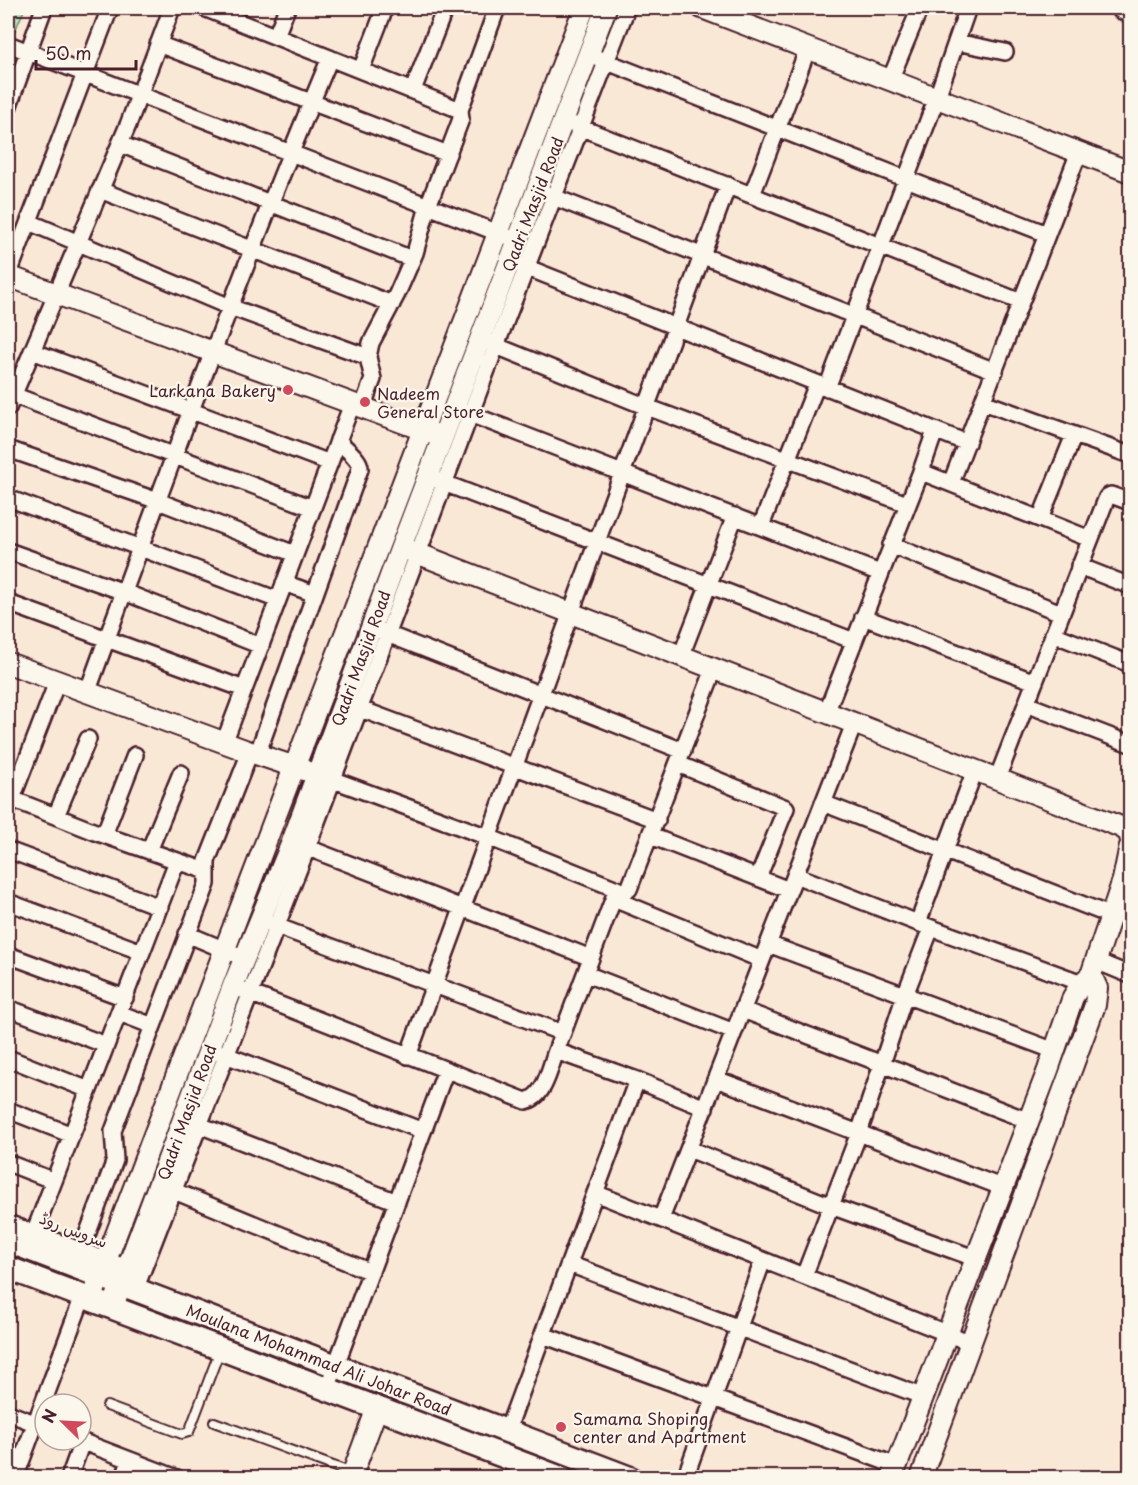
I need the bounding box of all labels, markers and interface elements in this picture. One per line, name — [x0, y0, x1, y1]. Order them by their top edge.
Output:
scale bar — [36, 33, 136, 71]
text: 50 m — [45, 39, 92, 66]
street label: Qadri Masjid Road — [495, 133, 569, 275]
place label: Larkana Bakery — [149, 378, 276, 402]
place label: Nadeem General Store — [377, 381, 484, 423]
marker: Larkana Bakery — [281, 383, 295, 397]
marker: Nadeem General Store — [358, 395, 372, 409]
street label: Qadri Masjid Road — [324, 587, 396, 729]
street label: Qadri Masjid Road — [150, 1041, 222, 1183]
street label: سروس روڈ — [36, 1205, 112, 1253]
street label: Moulana Mohammad Ali Johar Road — [183, 1297, 455, 1421]
north arrow — [33, 1392, 93, 1452]
text: N — [35, 1405, 62, 1426]
place label: Samama Shoping center and Apartment — [573, 1406, 747, 1448]
marker: Samama Shoping center and Apartment — [554, 1420, 568, 1434]

